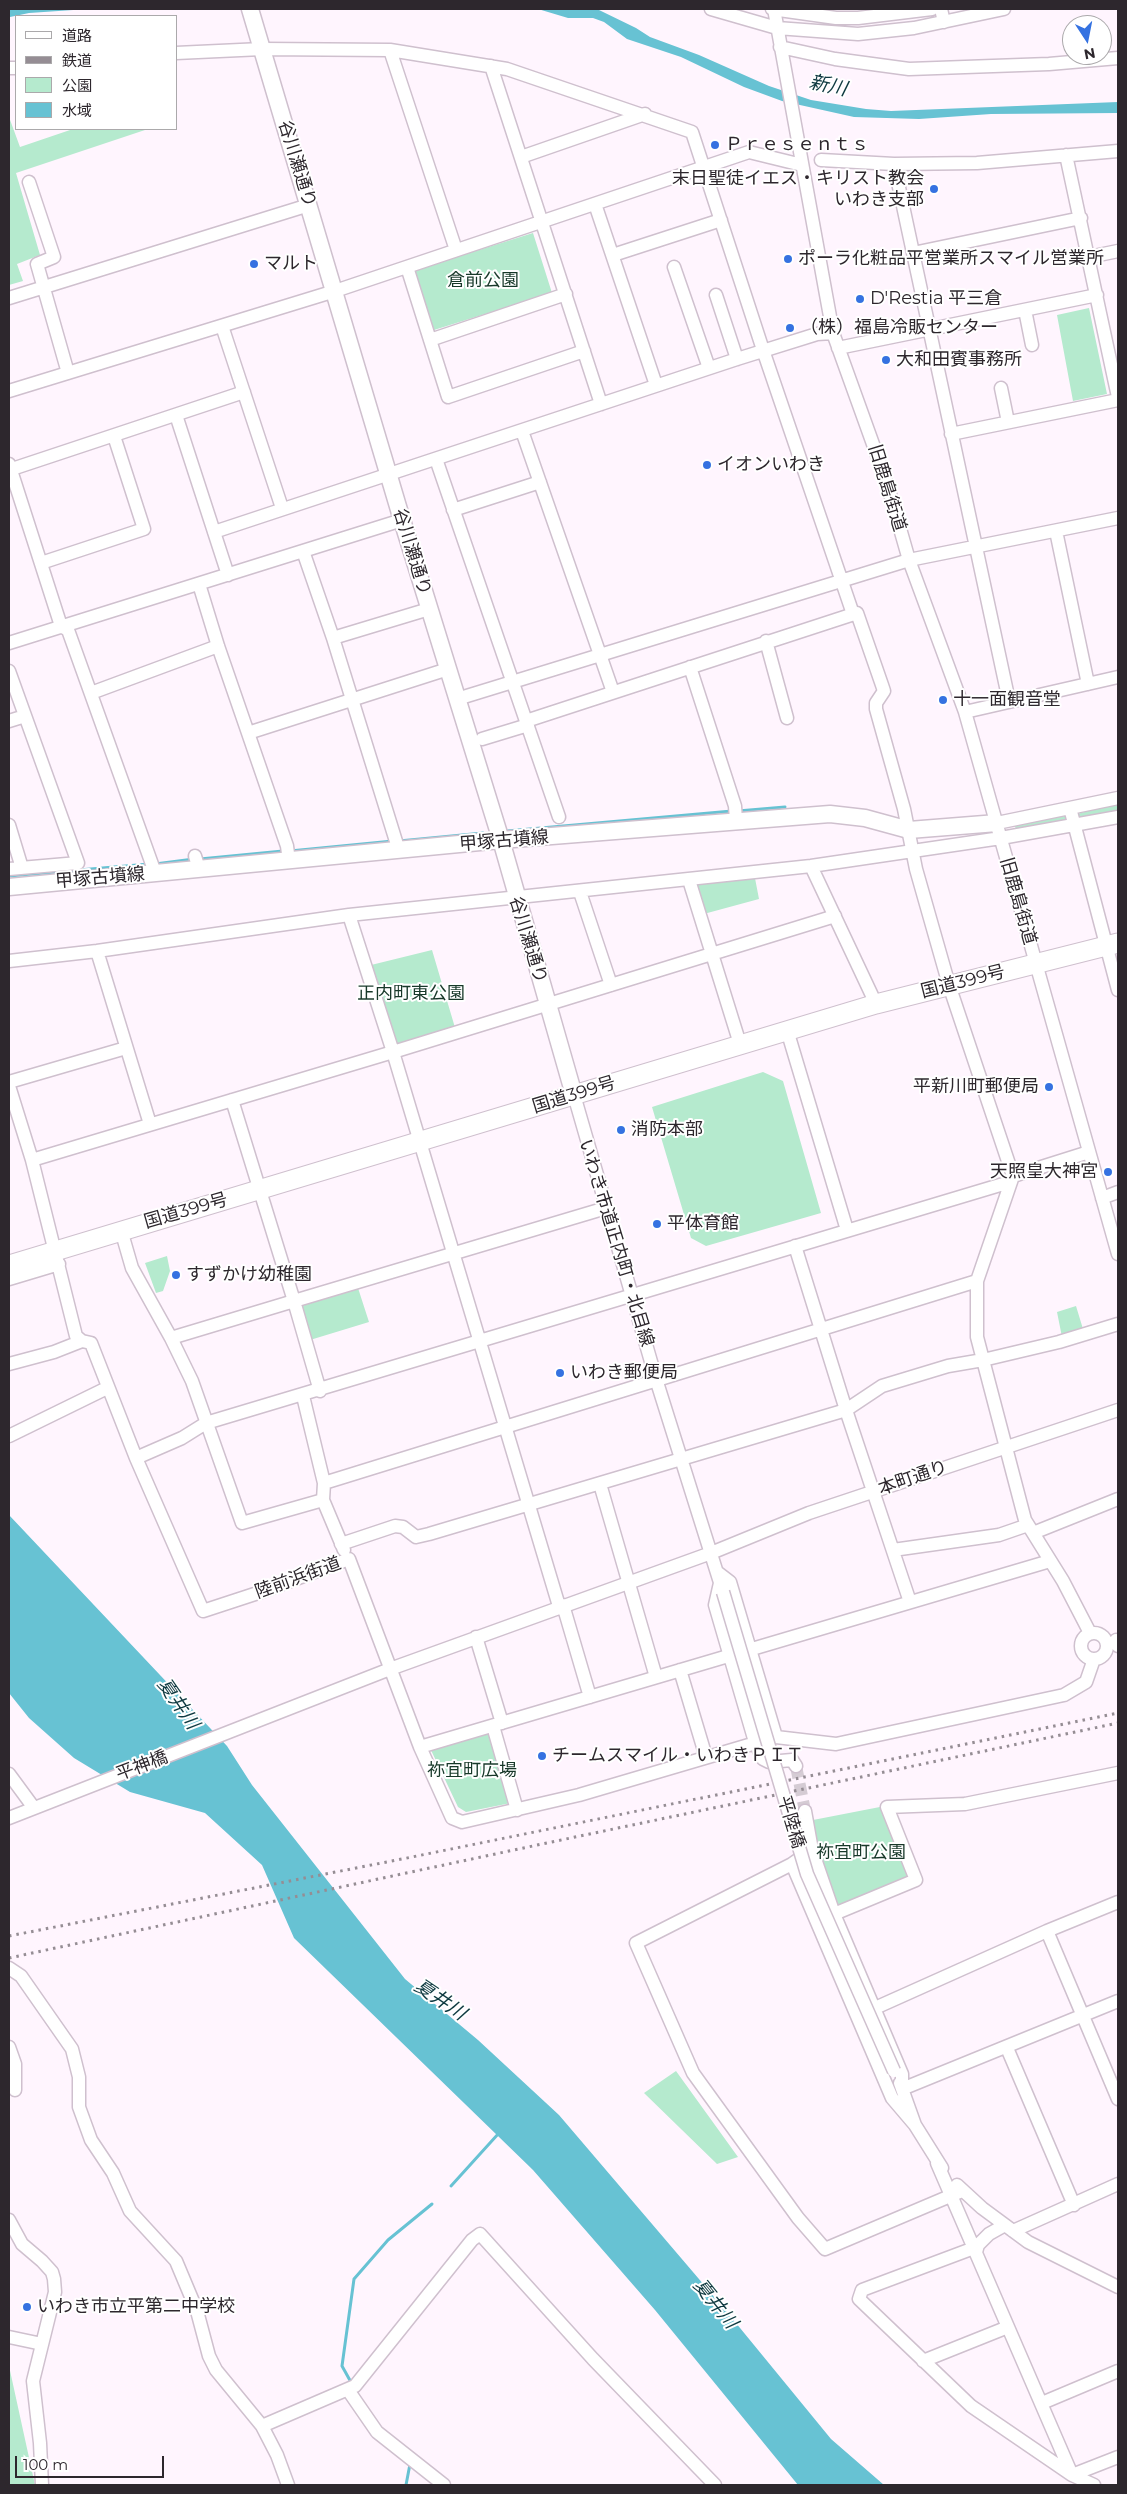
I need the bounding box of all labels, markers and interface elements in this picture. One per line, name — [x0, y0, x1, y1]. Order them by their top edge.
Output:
legend — [15, 15, 178, 130]
north arrow — [1062, 15, 1112, 65]
text: 道路 — [62, 26, 92, 45]
text: N — [1082, 44, 1097, 64]
text: 鉄道 — [62, 51, 92, 70]
water label: 新川 — [807, 71, 849, 101]
text: 公園 — [62, 76, 92, 95]
text: 水域 — [62, 101, 92, 120]
street label: 谷川瀬通り — [274, 118, 320, 210]
place label: Ｐｒｅｓｅｎｔｓ — [725, 134, 869, 156]
marker: Ｐｒｅｓｅｎｔｓ — [709, 139, 721, 151]
place label: 末日聖徒イエス・キリスト教会 いわき支部 — [672, 168, 924, 210]
marker: 末日聖徒イエス・キリスト教会 いわき支部 — [928, 183, 940, 195]
place label: ポーラ化粧品平営業所スマイル営業所 — [798, 248, 1104, 270]
place label: マルト — [264, 253, 318, 275]
marker: ポーラ化粧品平営業所スマイル営業所 — [782, 253, 794, 265]
marker: マルト — [248, 258, 260, 270]
park label: 倉前公園 — [447, 270, 519, 292]
place label: D'Restia 平三倉 — [870, 288, 1002, 310]
marker: D'Restia 平三倉 — [854, 293, 866, 305]
place label: （株）福島冷販センター — [800, 317, 998, 339]
marker: （株）福島冷販センター — [784, 322, 796, 334]
place label: 大和田賓事務所 — [896, 349, 1022, 371]
marker: 大和田賓事務所 — [880, 354, 892, 366]
street label: 旧鹿島街道 — [864, 442, 910, 534]
place label: イオンいわき — [717, 454, 825, 476]
marker: イオンいわき — [701, 459, 713, 471]
street label: 谷川瀬通り — [389, 506, 435, 598]
place label: 十一面観音堂 — [953, 689, 1061, 711]
marker: 十一面観音堂 — [937, 694, 949, 706]
street label: 甲塚古墳線 — [458, 826, 550, 856]
street label: 旧鹿島街道 — [995, 855, 1041, 947]
street label: 甲塚古墳線 — [54, 863, 146, 893]
street label: 谷川瀬通り — [505, 894, 551, 986]
street label: 国道399号 — [919, 961, 1007, 1003]
park label: 正内町東公園 — [357, 983, 465, 1005]
street label: 国道399号 — [530, 1072, 618, 1118]
place label: 平新川町郵便局 — [913, 1076, 1039, 1098]
marker: 平新川町郵便局 — [1043, 1081, 1055, 1093]
place label: 消防本部 — [631, 1119, 703, 1141]
marker: 消防本部 — [615, 1124, 627, 1136]
street label: いわき市道正内町・北目線 — [574, 1137, 658, 1349]
place label: 天照皇大神宮 — [990, 1161, 1098, 1183]
marker: 天照皇大神宮 — [1102, 1166, 1114, 1178]
street label: 国道399号 — [142, 1189, 230, 1233]
place label: 平体育館 — [667, 1213, 739, 1235]
marker: 平体育館 — [651, 1218, 663, 1230]
place label: すずかけ幼稚園 — [186, 1264, 312, 1286]
marker: すずかけ幼稚園 — [170, 1269, 182, 1281]
place label: いわき郵便局 — [570, 1362, 678, 1384]
marker: いわき郵便局 — [554, 1367, 566, 1379]
street label: 本町通り — [875, 1456, 951, 1500]
street label: 陸前浜街道 — [252, 1552, 344, 1604]
water label: 夏井川 — [152, 1674, 204, 1734]
place label: チームスマイル・いわきＰＩＴ — [552, 1745, 804, 1767]
street label: 平神橋 — [113, 1746, 171, 1786]
marker: チームスマイル・いわきＰＩＴ — [536, 1750, 548, 1762]
park label: 祢宜町広場 — [427, 1760, 517, 1782]
street label: 平陸橋 — [773, 1793, 809, 1851]
park label: 祢宜町公園 — [816, 1842, 906, 1864]
water label: 夏井川 — [410, 1975, 470, 2025]
water label: 夏井川 — [688, 2275, 742, 2333]
place label: いわき市立平第二中学校 — [37, 2296, 235, 2318]
marker: いわき市立平第二中学校 — [21, 2301, 33, 2313]
scale bar — [18, 2446, 166, 2478]
text: 100 m — [23, 2455, 68, 2474]

